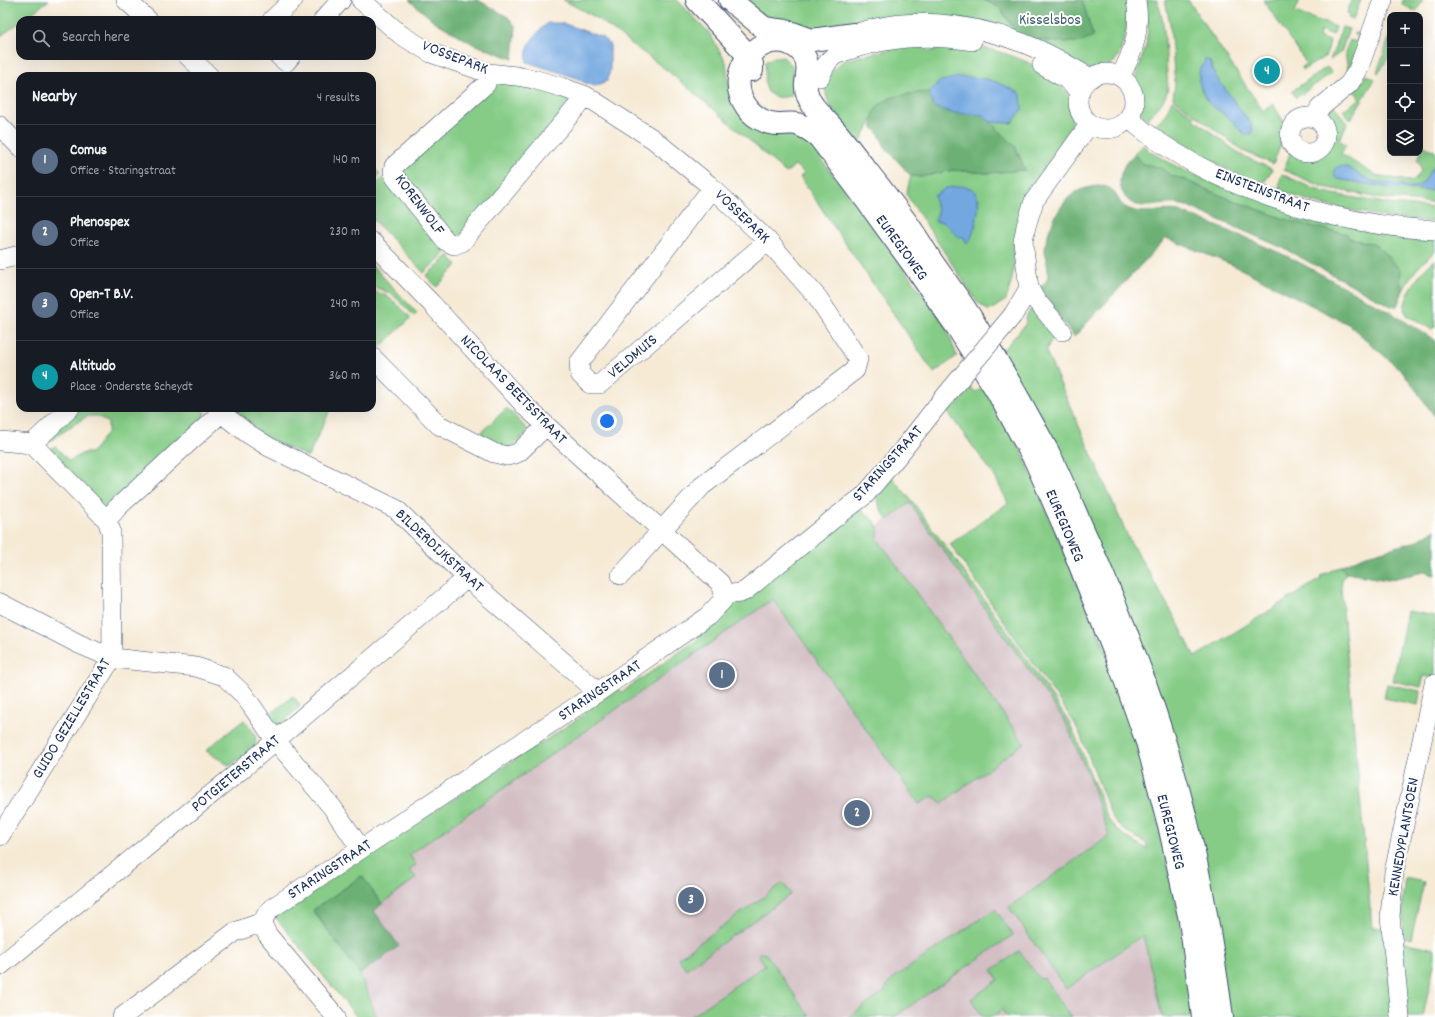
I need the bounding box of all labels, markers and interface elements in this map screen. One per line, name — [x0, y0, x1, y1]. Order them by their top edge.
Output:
park label: Kisselsbos — [1019, 9, 1081, 32]
map controls — [1387, 12, 1423, 156]
button: + — [1387, 12, 1423, 48]
search box — [16, 16, 376, 60]
icon: search — [30, 27, 52, 49]
text: Search here — [62, 27, 130, 49]
street label: VOSSEPARK — [418, 35, 492, 81]
button: − — [1387, 48, 1423, 84]
pin: 4 — [1254, 56, 1280, 86]
button: locate — [1387, 84, 1423, 120]
text: Nearby — [32, 86, 76, 110]
text: 4 results — [317, 89, 360, 108]
button: layers — [1387, 120, 1423, 156]
text: Comus — [70, 140, 107, 162]
text: 1 — [44, 151, 46, 170]
text: 140 m — [333, 151, 360, 170]
text: Office · Staringstraat — [70, 162, 176, 181]
street label: EINSTEINSTRAAT — [1212, 163, 1313, 220]
street label: KORENWOLF — [388, 169, 450, 241]
street label: VOSSEPARK — [709, 185, 775, 249]
street label: EUREGIOWEG — [869, 210, 933, 286]
text: Phenospex — [70, 212, 129, 234]
text: 2 — [42, 223, 48, 242]
text: 230 m — [330, 223, 360, 242]
text: Office — [70, 234, 99, 253]
text: Open-T B.V. — [70, 284, 133, 306]
text: 3 — [42, 295, 48, 314]
text: 240 m — [330, 295, 360, 314]
text: Office — [70, 306, 99, 325]
street label: VELDMUIS — [603, 329, 663, 385]
street label: NICOLAAS BEETSSTRAAT — [454, 330, 572, 451]
text: Altitudo — [70, 356, 116, 378]
text: 4 — [42, 367, 48, 386]
text: 360 m — [329, 367, 360, 386]
text: Place · Onderste Scheydt — [70, 378, 193, 397]
your location — [597, 411, 617, 431]
street label: STARINGSTRAAT — [847, 420, 929, 507]
street label: EUREGIOWEG — [1038, 486, 1090, 566]
street label: BILDERDIJKSTRAAT — [389, 504, 489, 599]
street label: GUIDO GEZELLESTRAAT — [27, 654, 117, 784]
street label: STARINGSTRAAT — [554, 654, 647, 727]
pin: 1 — [709, 660, 735, 690]
street label: POTGIETERSTRAAT — [187, 730, 286, 818]
street label: KENNEDYPLANTSOEN — [1382, 776, 1426, 898]
street label: EUREGIOWEG — [1150, 792, 1190, 872]
pin: 2 — [844, 798, 870, 828]
street label: STARINGSTRAAT — [283, 834, 377, 906]
pin: 3 — [678, 885, 704, 915]

